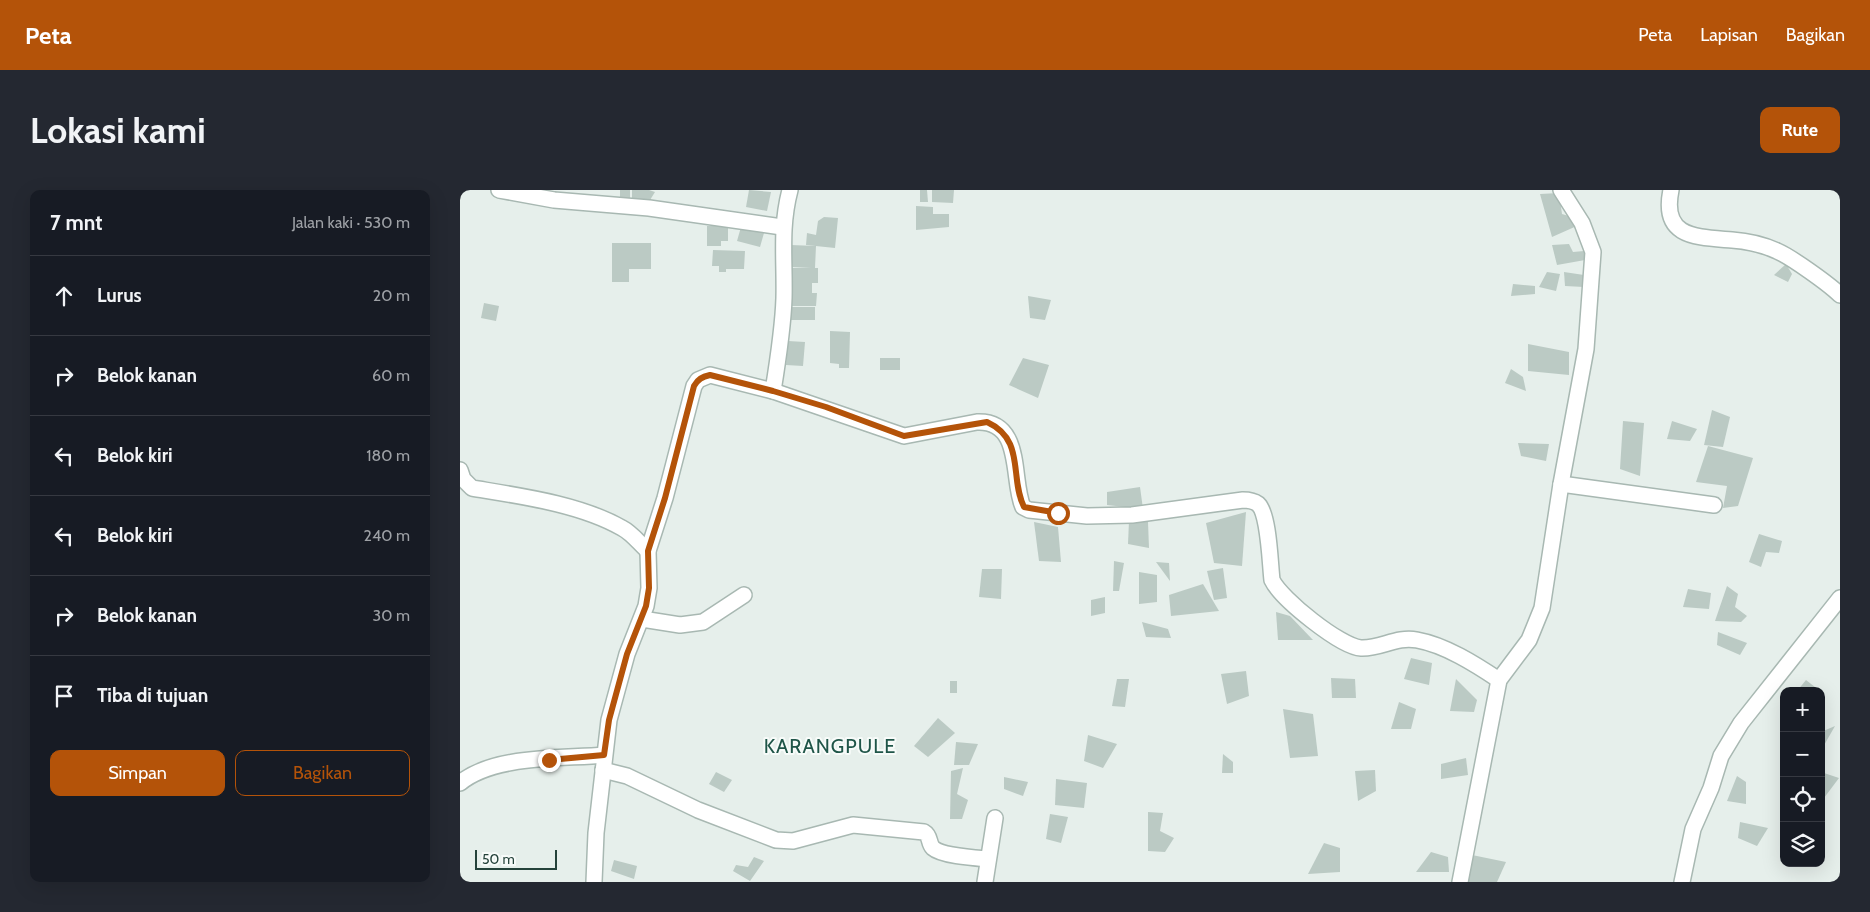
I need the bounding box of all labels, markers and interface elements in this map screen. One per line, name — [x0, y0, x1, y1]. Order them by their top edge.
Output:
text: Peta — [25, 21, 72, 50]
text: Peta — [1638, 24, 1672, 46]
text: Lapisan — [1700, 24, 1758, 46]
text: Bagikan — [1786, 24, 1845, 46]
button: Rute — [1760, 107, 1840, 153]
text: Lokasi kami — [30, 109, 206, 152]
text: 7 mnt — [50, 210, 102, 235]
text: Jalan kaki · 530 m — [292, 213, 410, 232]
icon: ahead — [50, 282, 78, 310]
text: Lurus — [97, 284, 142, 307]
text: 20 m — [373, 286, 410, 305]
icon: right — [50, 362, 78, 390]
text: Belok kanan — [97, 364, 197, 387]
text: 60 m — [372, 366, 410, 385]
icon: left — [50, 442, 78, 470]
text: Belok kiri — [97, 444, 173, 467]
text: 180 m — [366, 446, 410, 465]
route start — [1047, 502, 1070, 525]
icon: left — [50, 522, 78, 550]
text: Belok kiri — [97, 524, 173, 547]
text: 240 m — [364, 526, 410, 545]
icon: right — [50, 602, 78, 630]
text: Belok kanan — [97, 604, 197, 627]
text: 30 m — [373, 606, 410, 625]
icon: arrive — [50, 682, 78, 710]
text: Tiba di tujuan — [97, 684, 208, 707]
map controls — [1780, 687, 1825, 867]
button: + — [1780, 687, 1825, 732]
button: − — [1780, 732, 1825, 777]
district label: KARANGPULE — [764, 734, 896, 758]
route end — [538, 749, 561, 772]
button: Simpan — [50, 750, 225, 796]
button: Bagikan — [235, 750, 410, 796]
button: locate — [1780, 777, 1825, 822]
button: layers — [1780, 822, 1825, 867]
scale bar — [475, 847, 558, 870]
text: 50 m — [482, 850, 515, 868]

